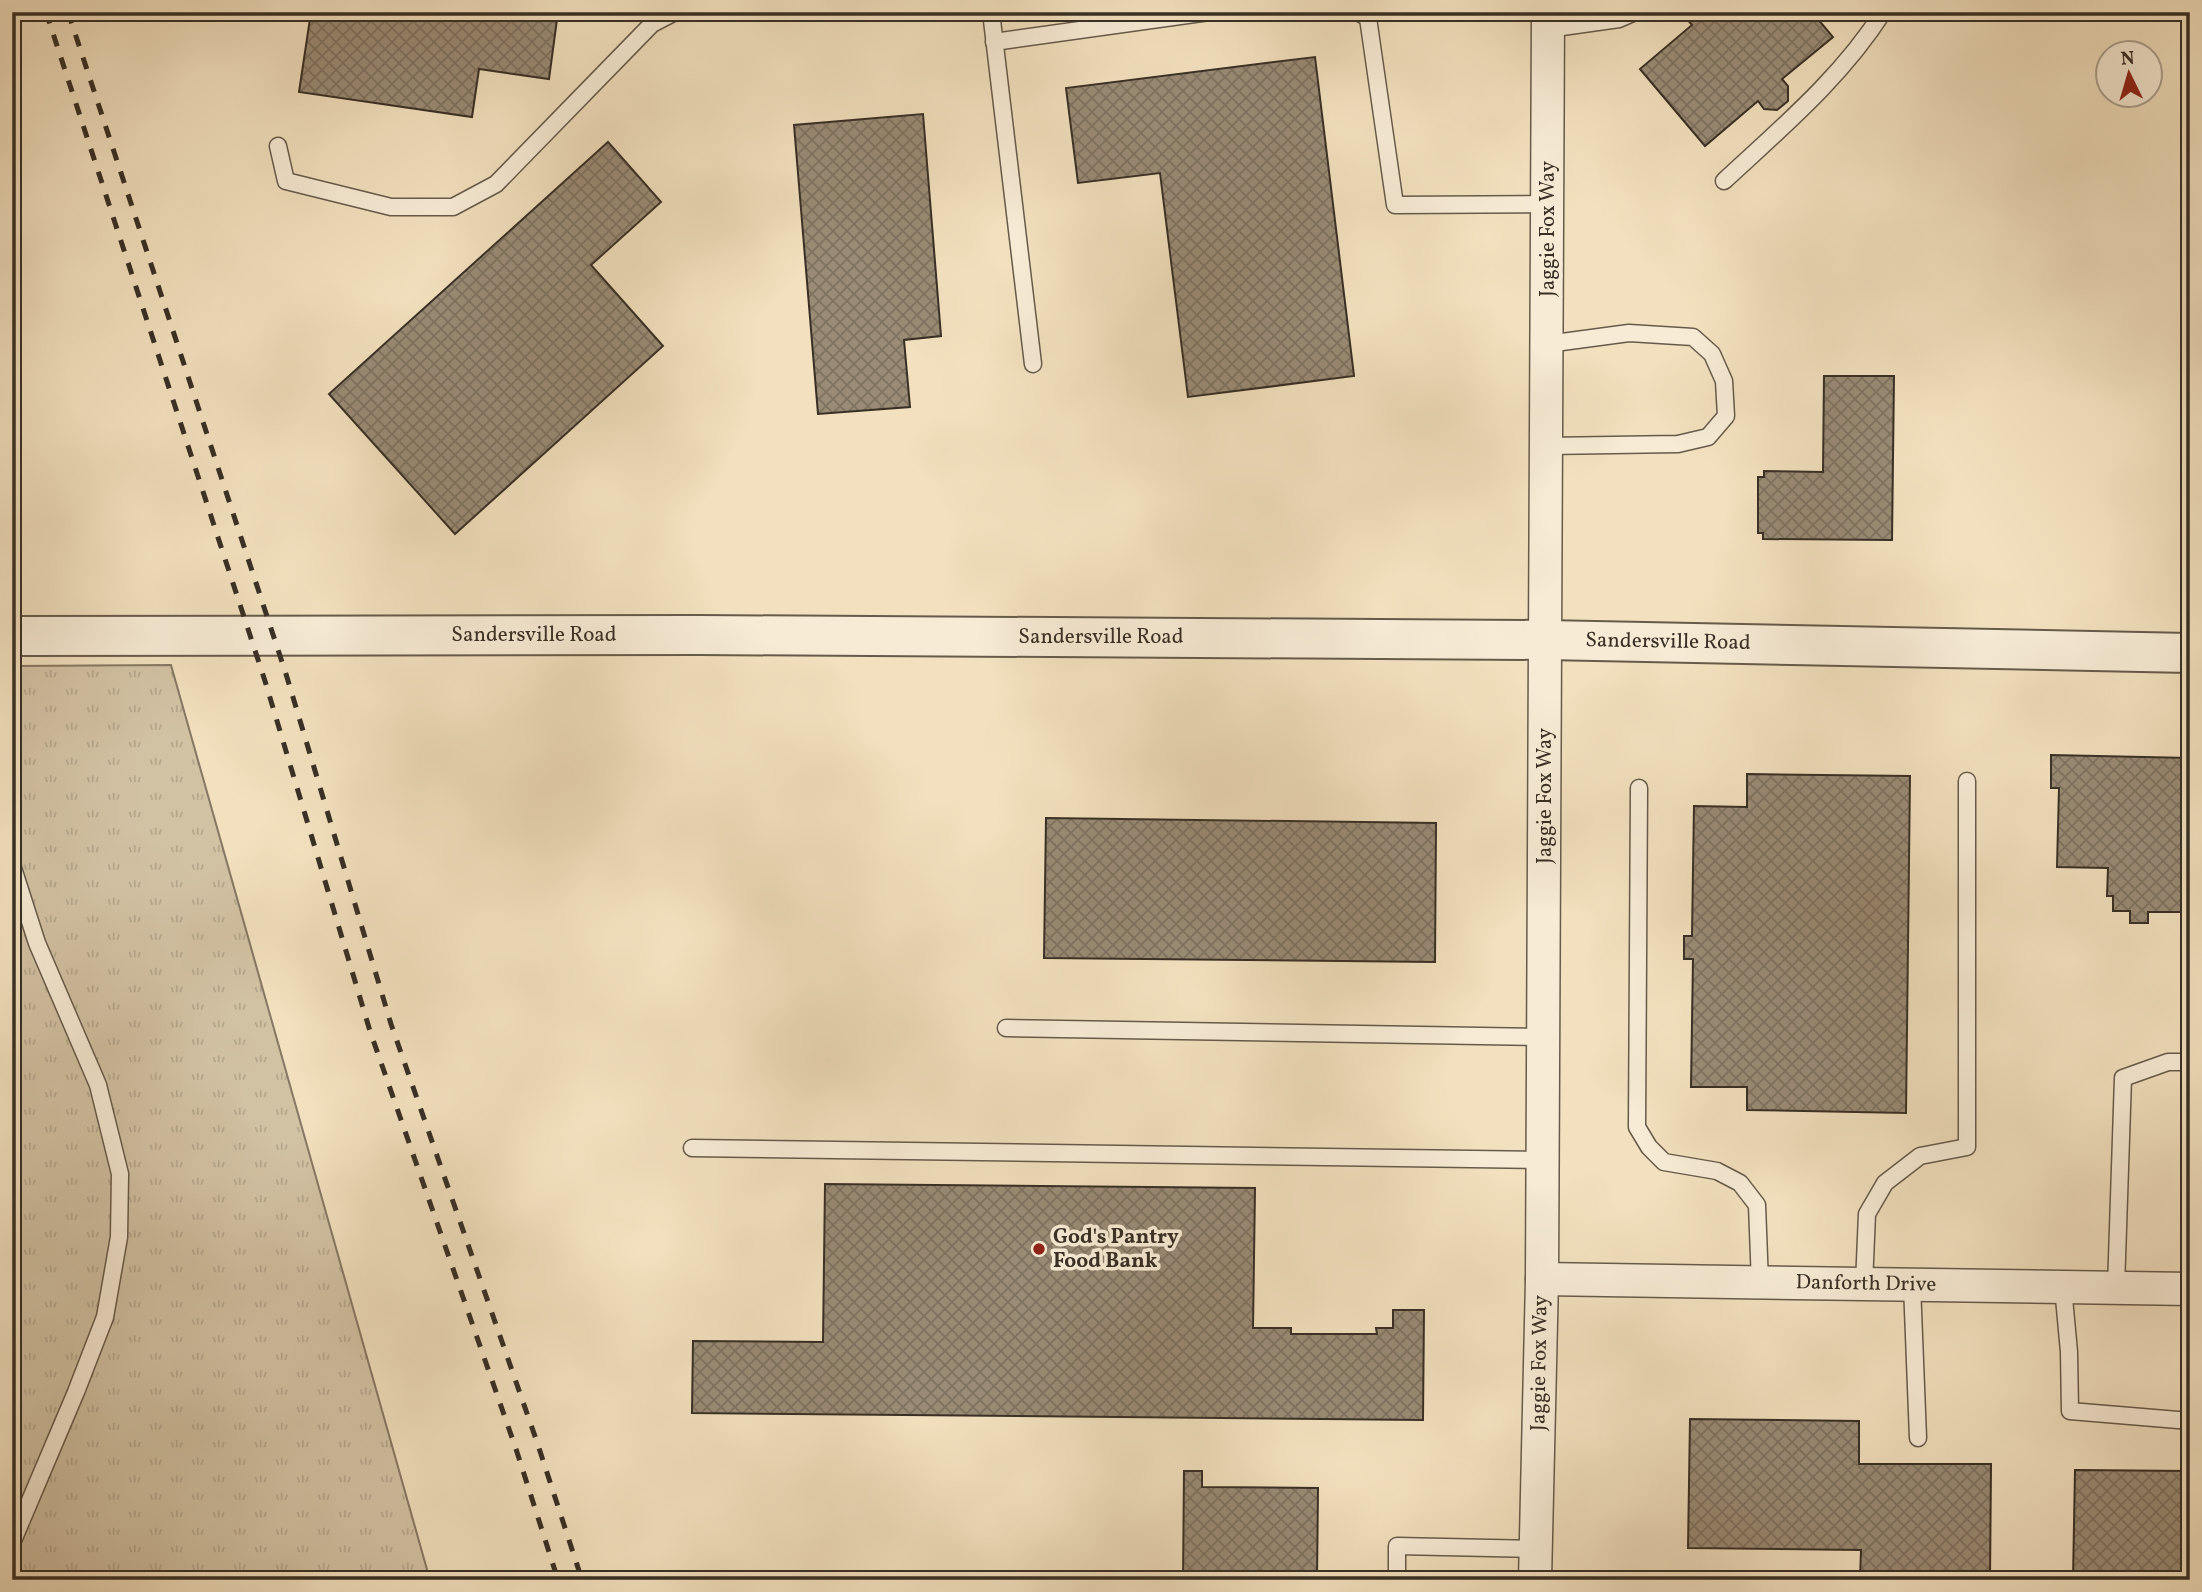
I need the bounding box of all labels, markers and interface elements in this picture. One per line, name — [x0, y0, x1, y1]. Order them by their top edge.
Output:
north arrow — [2094, 38, 2164, 108]
text: N — [2120, 45, 2136, 73]
street label: Jaggie Fox Way — [1534, 160, 1563, 297]
street label: Sandersville Road — [451, 621, 617, 650]
street label: Sandersville Road — [1018, 623, 1184, 652]
street label: Sandersville Road — [1585, 626, 1751, 658]
street label: Jaggie Fox Way — [1531, 727, 1560, 864]
place label: God's Pantry Food Bank — [1053, 1223, 1179, 1276]
marker: God's Pantry Food Bank — [1031, 1241, 1047, 1257]
street label: Danforth Drive — [1795, 1268, 1937, 1300]
street label: Jaggie Fox Way — [1524, 1294, 1556, 1431]

